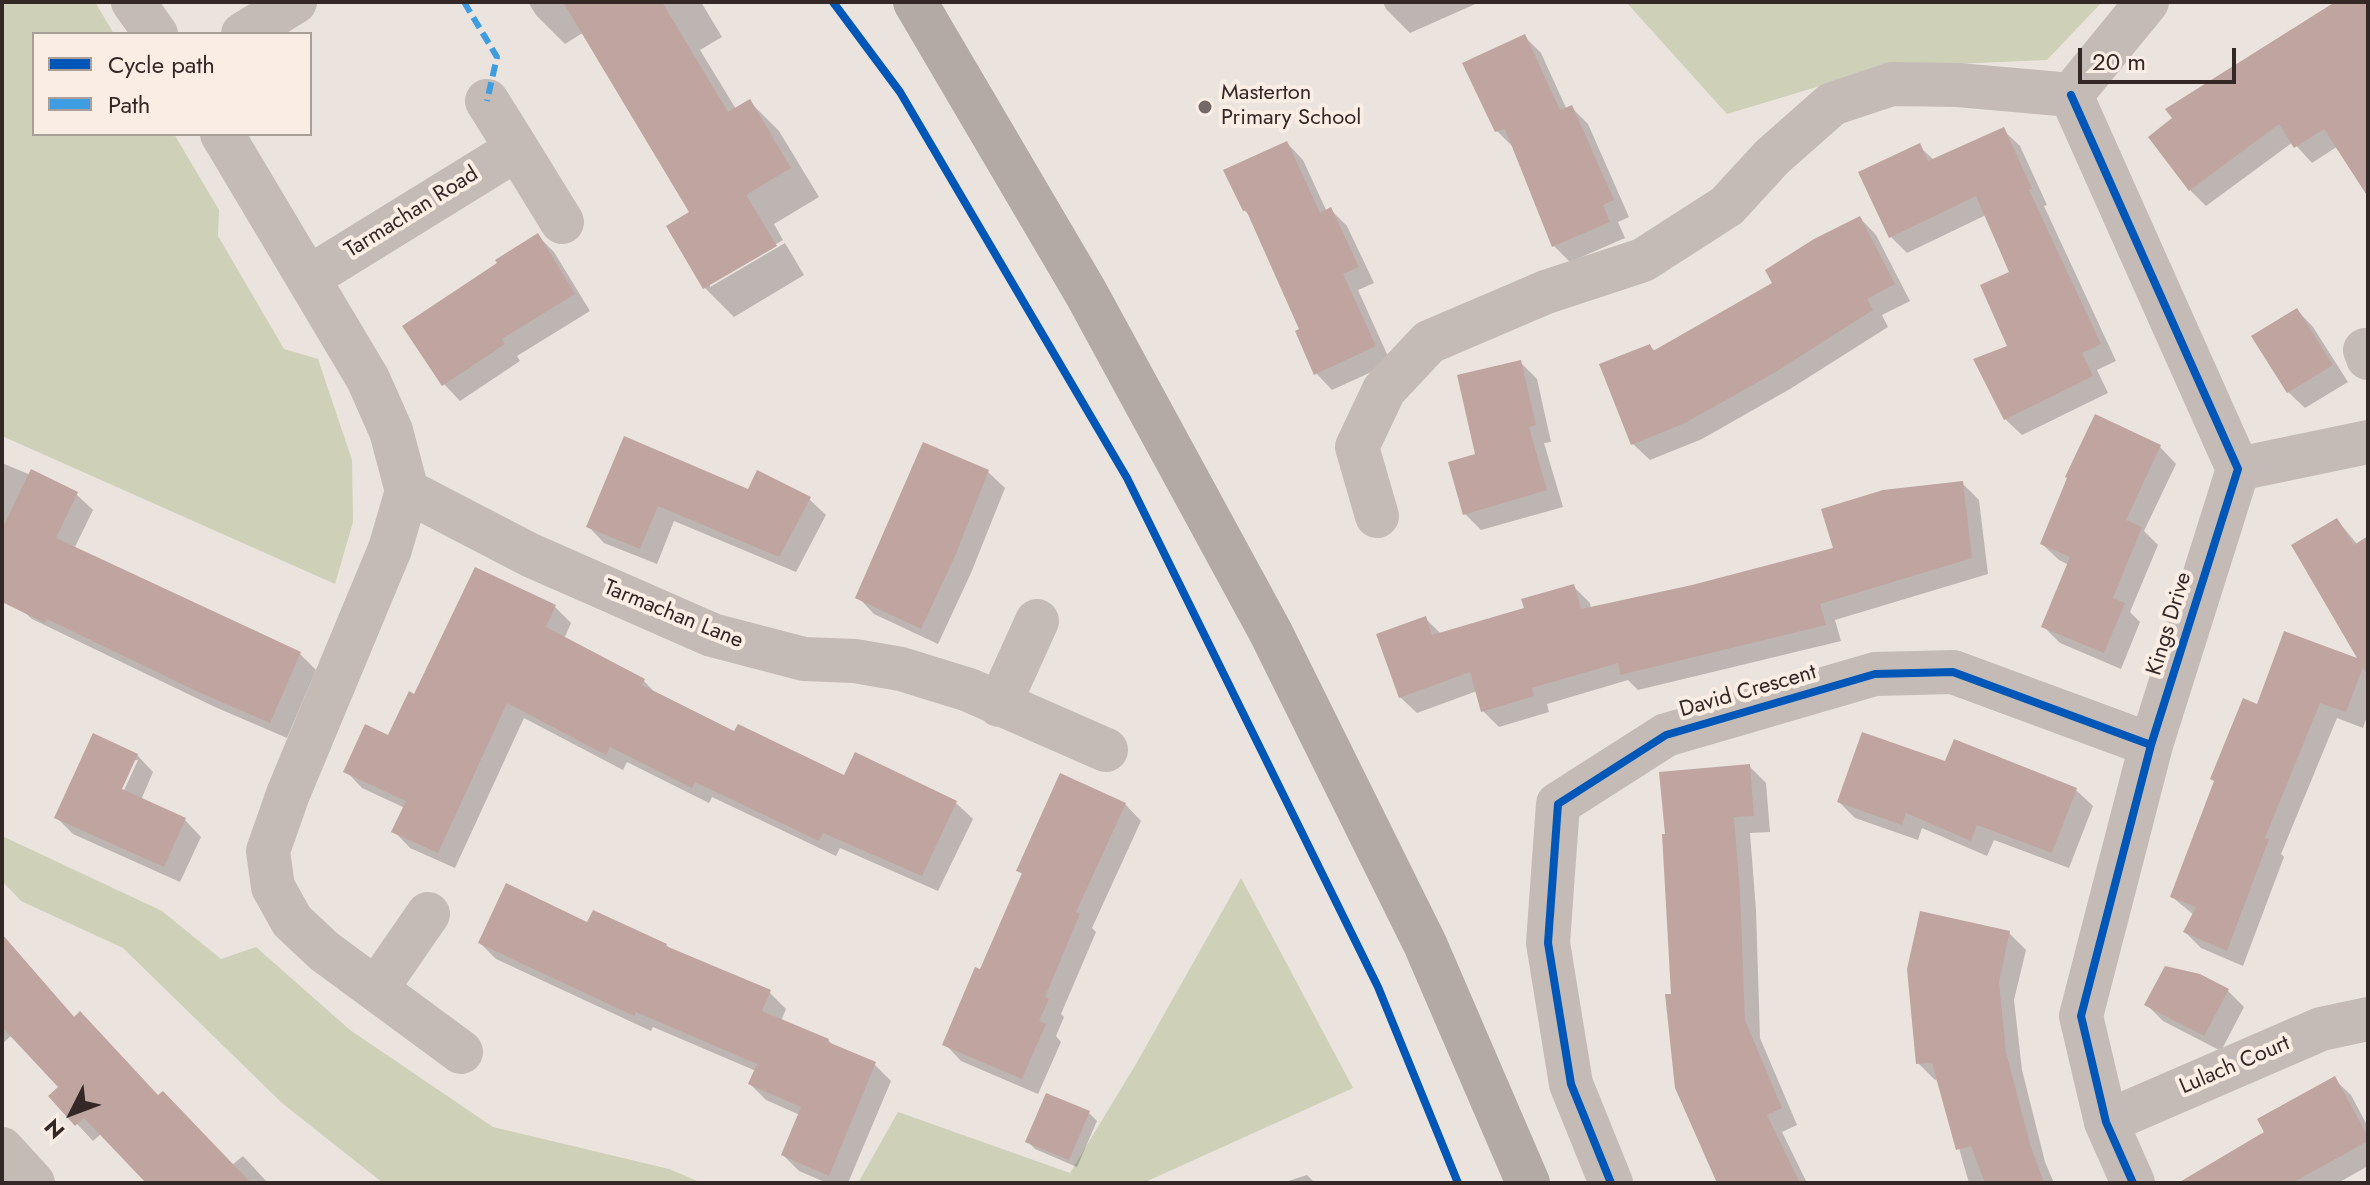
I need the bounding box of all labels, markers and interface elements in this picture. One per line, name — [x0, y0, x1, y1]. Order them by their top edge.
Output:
legend — [32, 32, 312, 136]
scale bar — [2082, 32, 2240, 82]
text: 20 m — [2092, 44, 2146, 79]
text: Cycle path — [108, 47, 215, 82]
place label: Masterton Primary School — [1221, 81, 1361, 132]
text: Path — [108, 87, 150, 122]
marker: Masterton Primary School — [1196, 98, 1214, 116]
street label: Tarmachan Road — [340, 161, 484, 265]
street label: Kings Drive — [2142, 569, 2198, 679]
street label: Tarmachan Lane — [599, 575, 747, 655]
street label: David Crescent — [1677, 660, 1819, 724]
street label: Lulach Court — [2176, 1031, 2294, 1101]
north arrow — [32, 1073, 112, 1153]
text: N — [36, 1112, 72, 1146]

